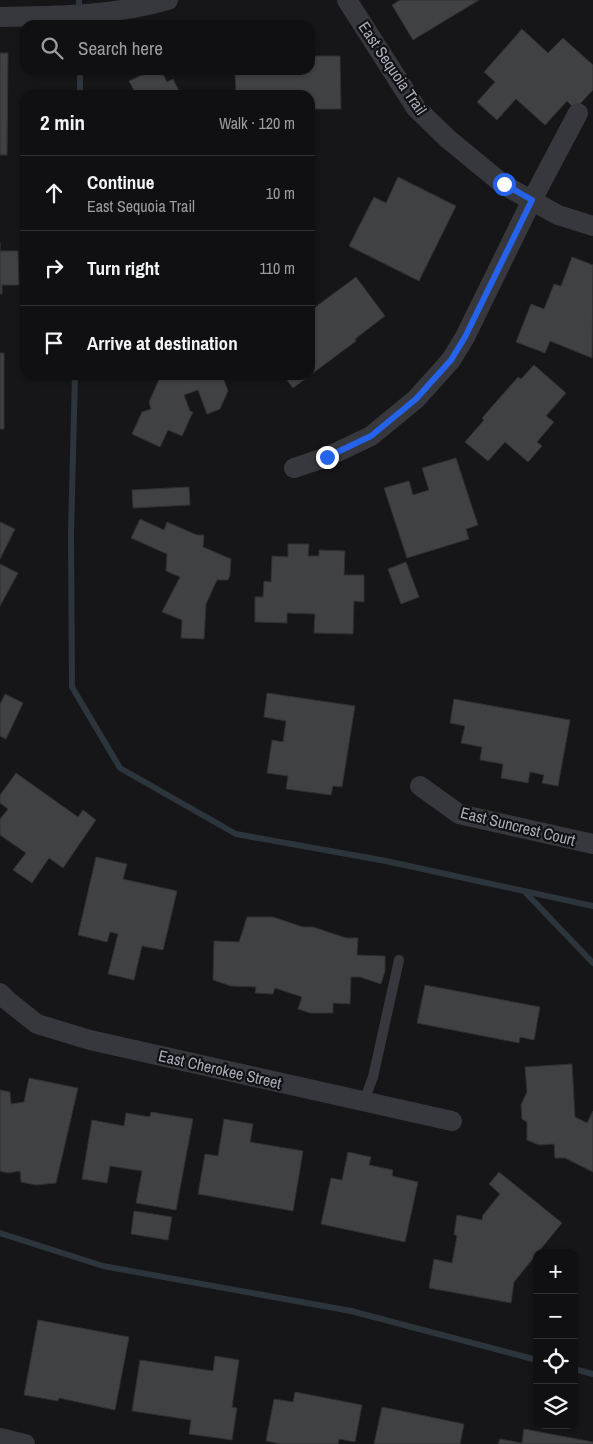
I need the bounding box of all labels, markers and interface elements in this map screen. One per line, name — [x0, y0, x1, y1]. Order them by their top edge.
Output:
street label: East Sequoia Trail — [354, 17, 432, 119]
search box — [20, 20, 315, 75]
icon: search — [38, 34, 66, 62]
text: Search here — [78, 35, 163, 61]
text: 2 min — [40, 108, 85, 137]
text: Walk · 120 m — [219, 112, 295, 134]
text: Continue — [87, 169, 155, 195]
route start — [493, 173, 516, 196]
icon: ahead — [40, 179, 68, 207]
text: 10 m — [266, 182, 295, 204]
text: East Sequoia Trail — [87, 195, 195, 217]
icon: right — [40, 254, 68, 282]
text: Turn right — [87, 255, 159, 281]
text: 110 m — [259, 257, 295, 279]
icon: arrive — [40, 329, 68, 357]
text: Arrive at destination — [87, 330, 238, 356]
route end — [316, 446, 339, 469]
street label: East Suncrest Court — [458, 801, 578, 851]
street label: East Cherokee Street — [156, 1044, 284, 1094]
map controls — [533, 1249, 578, 1429]
button: + — [533, 1249, 578, 1294]
button: − — [533, 1294, 578, 1339]
button: locate — [533, 1339, 578, 1384]
button: layers — [533, 1384, 578, 1429]

